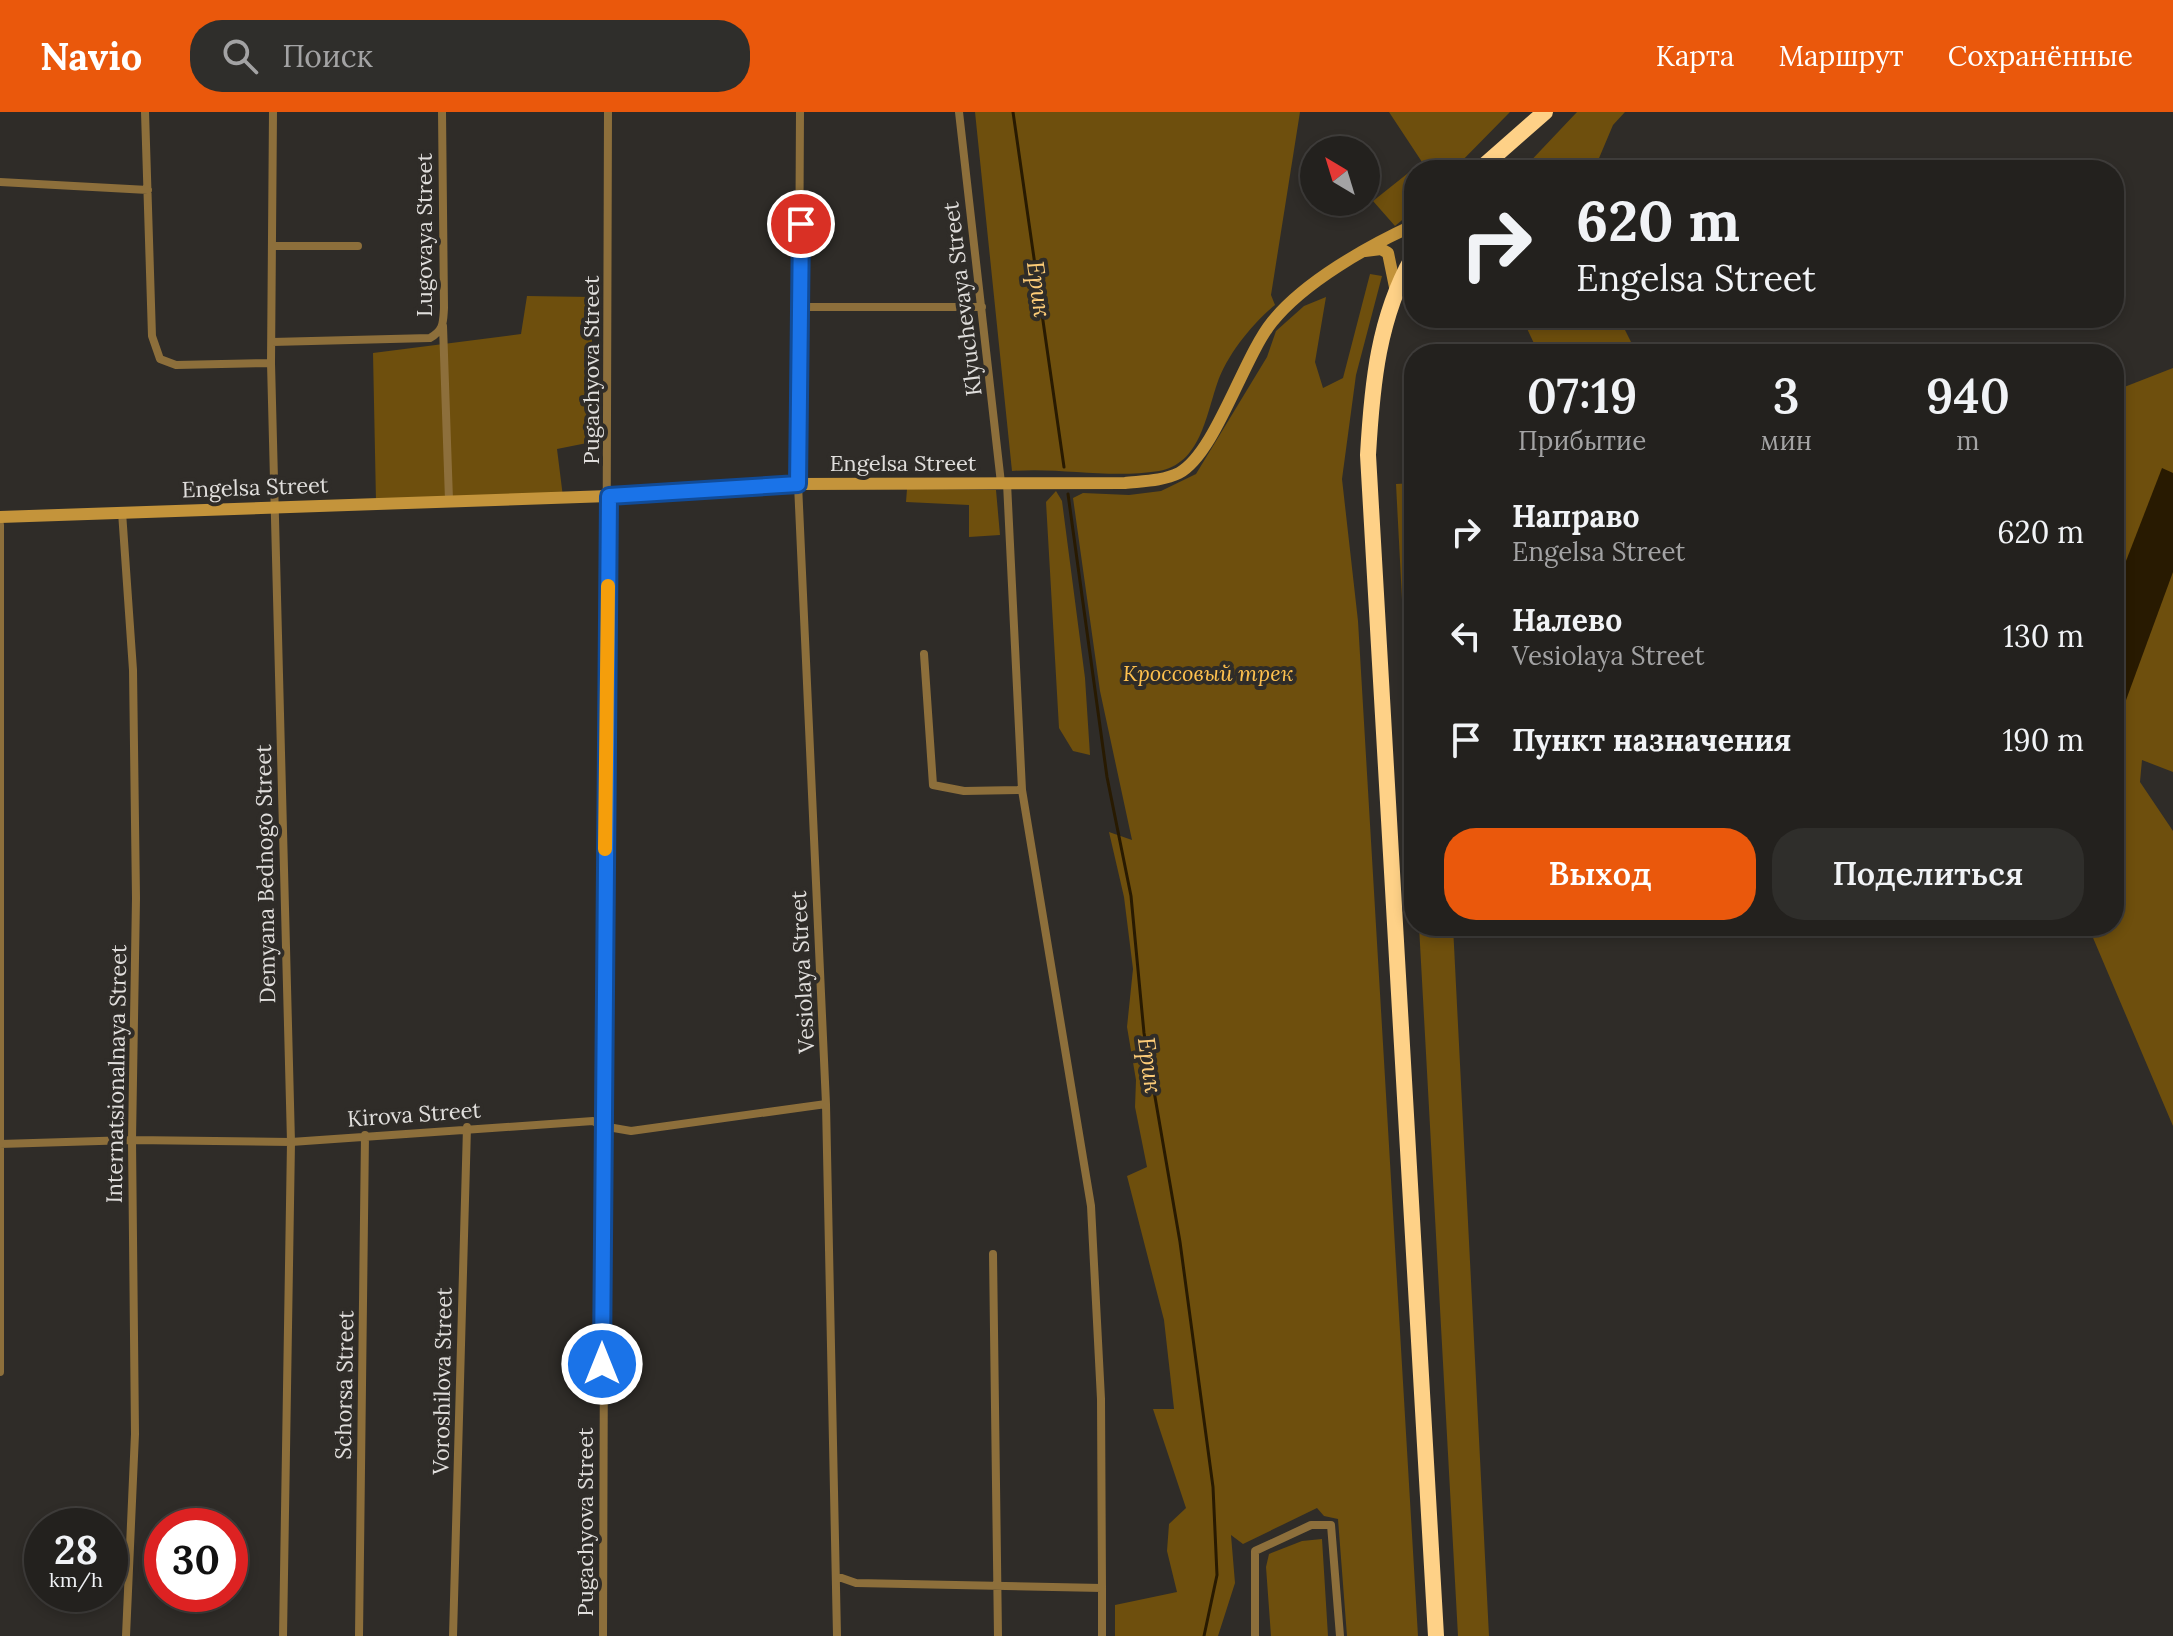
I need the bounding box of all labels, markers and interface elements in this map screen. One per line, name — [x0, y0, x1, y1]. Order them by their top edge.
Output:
search box — [190, 20, 750, 92]
text: Navio — [40, 32, 142, 80]
icon: search — [218, 34, 262, 78]
text: Поиск — [282, 37, 373, 75]
text: Карта — [1656, 38, 1734, 74]
text: Маршрут — [1778, 38, 1904, 74]
text: Сохранённые — [1948, 38, 2133, 74]
north arrow — [1300, 136, 1380, 216]
map controls — [1300, 136, 1380, 216]
street label: Lugovaya Street — [410, 153, 438, 317]
text: 620 m — [1576, 185, 1740, 256]
pin — [767, 190, 835, 258]
icon: right — [1444, 192, 1548, 296]
street label: Klyuchevaya Street — [936, 200, 988, 398]
icon: arrive — [779, 202, 823, 246]
text: Engelsa Street — [1576, 255, 1816, 301]
water label: Ерик — [1020, 259, 1058, 319]
street label: Pugachyova Street — [577, 275, 605, 465]
text: 07:19 — [1527, 365, 1638, 426]
text: 3 — [1773, 365, 1799, 426]
text: 940 — [1926, 365, 2010, 426]
text: Прибытие — [1518, 424, 1646, 457]
text: мин — [1760, 424, 1812, 457]
text: m — [1956, 424, 1980, 457]
street label: Engelsa Street — [830, 449, 977, 477]
street label: Engelsa Street — [181, 470, 329, 504]
text: Направо — [1512, 497, 1640, 535]
icon: right — [1444, 510, 1488, 554]
text: 620 m — [1997, 513, 2084, 551]
text: Engelsa Street — [1512, 535, 1685, 568]
text: Налево — [1512, 601, 1622, 639]
icon: left — [1444, 614, 1488, 658]
text: 130 m — [2003, 617, 2084, 655]
text: Vesiolaya Street — [1512, 639, 1705, 672]
park label: Кроссовый трек — [1123, 659, 1294, 687]
icon: arrive — [1444, 718, 1488, 762]
text: Пункт назначения — [1512, 721, 1791, 759]
text: 190 m — [2002, 721, 2084, 759]
street label: Demyana Bednogo Street — [249, 744, 281, 1004]
button: Выход — [1444, 828, 1756, 920]
button: Поделиться — [1772, 828, 2084, 920]
street label: Vesiolaya Street — [784, 889, 820, 1055]
street label: Internatsionalnaya Street — [100, 944, 132, 1204]
water label: Ерик — [1131, 1035, 1169, 1095]
street label: Kirova Street — [346, 1095, 482, 1133]
street label: Voroshilova Street — [426, 1287, 458, 1476]
street label: Schorsa Street — [329, 1310, 359, 1460]
position arrow — [560, 1322, 644, 1406]
street label: Pugachyova Street — [571, 1427, 599, 1617]
speed limit sign: 30 — [144, 1508, 248, 1612]
text: 28 — [54, 1524, 98, 1575]
text: km/h — [49, 1567, 103, 1592]

